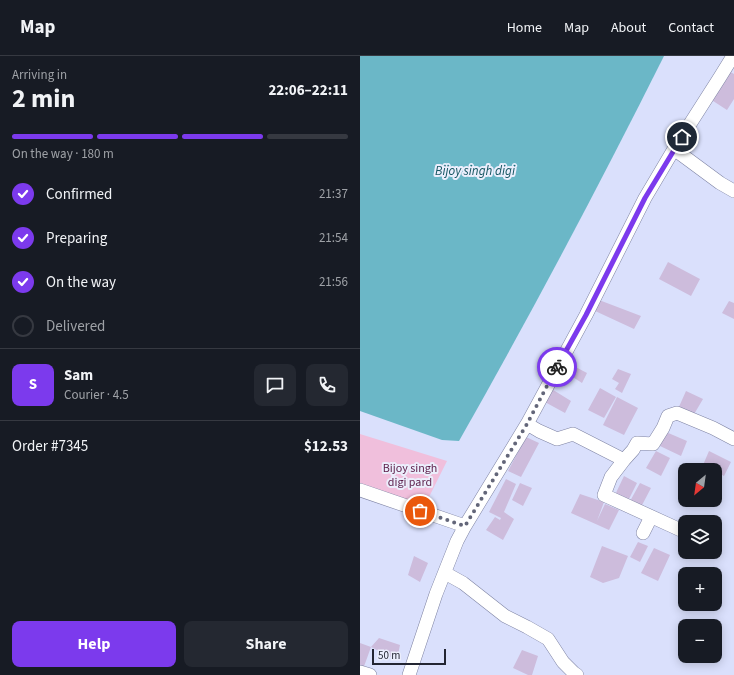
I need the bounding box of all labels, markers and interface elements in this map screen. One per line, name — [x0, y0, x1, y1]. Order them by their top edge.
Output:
text: Map — [20, 14, 55, 41]
text: Home — [507, 18, 542, 38]
text: Map — [564, 18, 589, 38]
text: About — [611, 18, 646, 38]
text: Contact — [668, 18, 714, 38]
text: Arriving in — [12, 66, 67, 84]
text: 2 min — [12, 80, 75, 117]
text: 22:06–22:11 — [268, 80, 348, 101]
pin — [665, 120, 699, 154]
icon: home — [671, 126, 693, 148]
text: On the way · 180 m — [12, 145, 114, 163]
water label: Bijoy singh digi — [435, 162, 516, 180]
icon: check — [12, 183, 34, 205]
text: Confirmed — [46, 184, 112, 205]
text: 21:37 — [319, 185, 348, 203]
icon: check — [12, 227, 34, 249]
text: Preparing — [46, 228, 107, 249]
text: 21:54 — [319, 229, 348, 247]
icon: check — [12, 271, 34, 293]
text: On the way — [46, 272, 116, 293]
text: 21:56 — [319, 273, 348, 291]
text: Delivered — [46, 316, 105, 337]
courier — [537, 347, 577, 387]
icon: bike — [546, 356, 568, 378]
button: chat — [254, 364, 296, 406]
button: phone — [306, 364, 348, 406]
text: Sam — [64, 365, 93, 386]
text: S — [29, 374, 37, 395]
text: Courier · 4.5 — [64, 386, 129, 404]
text: Order #7345 — [12, 436, 88, 457]
text: $12.53 — [304, 436, 348, 457]
park label: Bijoy singh digi pard — [383, 460, 437, 491]
north arrow — [678, 463, 722, 507]
map controls — [678, 463, 722, 663]
pin — [403, 494, 437, 528]
icon: bag — [409, 500, 431, 522]
button: layers — [678, 515, 722, 559]
button: + — [678, 567, 722, 611]
button: − — [678, 619, 722, 663]
button: Help — [12, 621, 176, 667]
button: Share — [184, 621, 348, 667]
scale bar — [372, 647, 446, 666]
text: 50 m — [378, 648, 400, 663]

